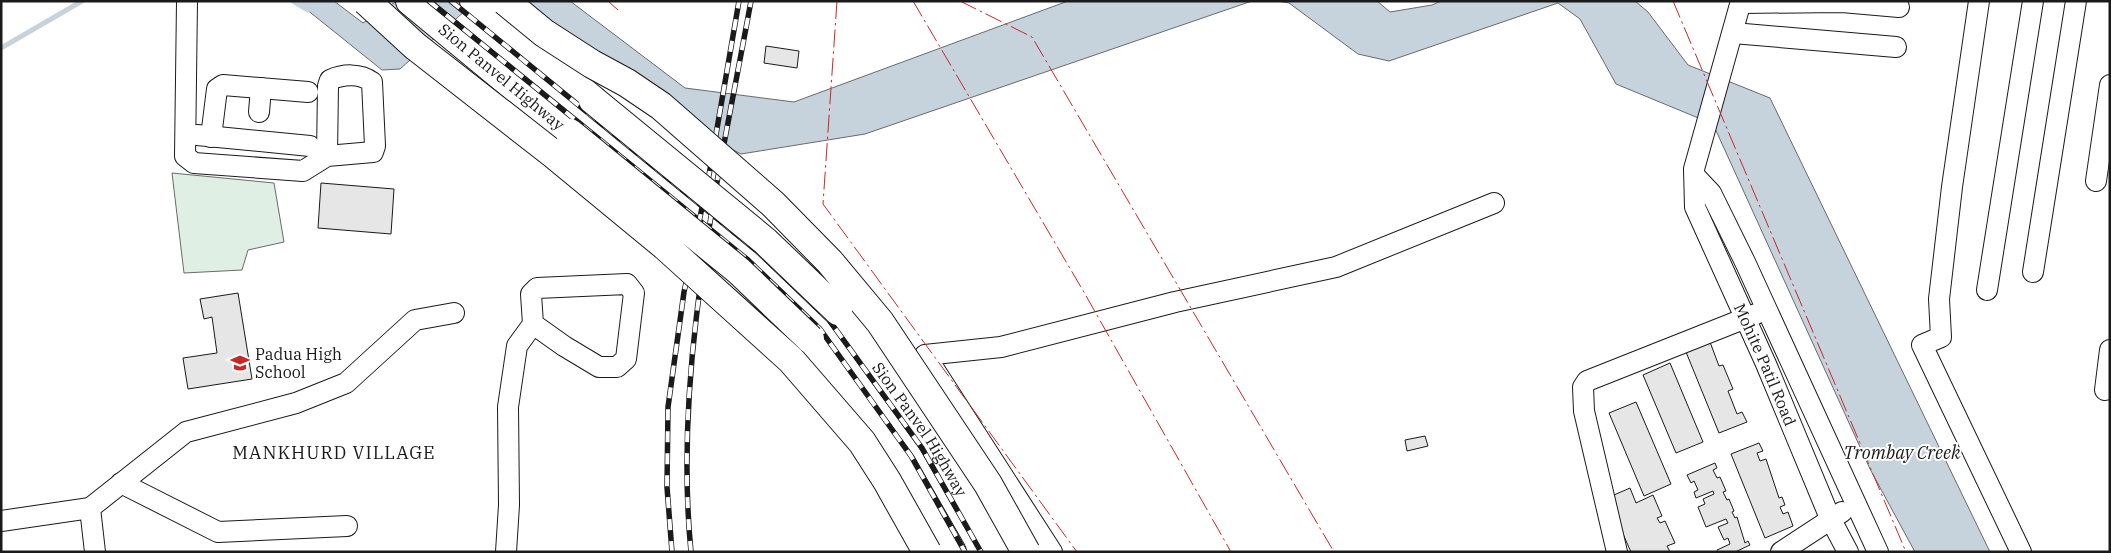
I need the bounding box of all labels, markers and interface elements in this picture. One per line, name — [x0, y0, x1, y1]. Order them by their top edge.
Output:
street label: Sion Panvel Highway — [435, 19, 569, 135]
street label: Mohite Patil Road — [1730, 300, 1801, 429]
place label: Padua High School — [255, 344, 342, 382]
school or university icon: Padua High School — [229, 352, 251, 374]
street label: Sion Panvel Highway — [868, 358, 972, 500]
district label: MANKHURD VILLAGE — [232, 441, 436, 464]
water label: Trombay Creek — [1843, 441, 1961, 464]

